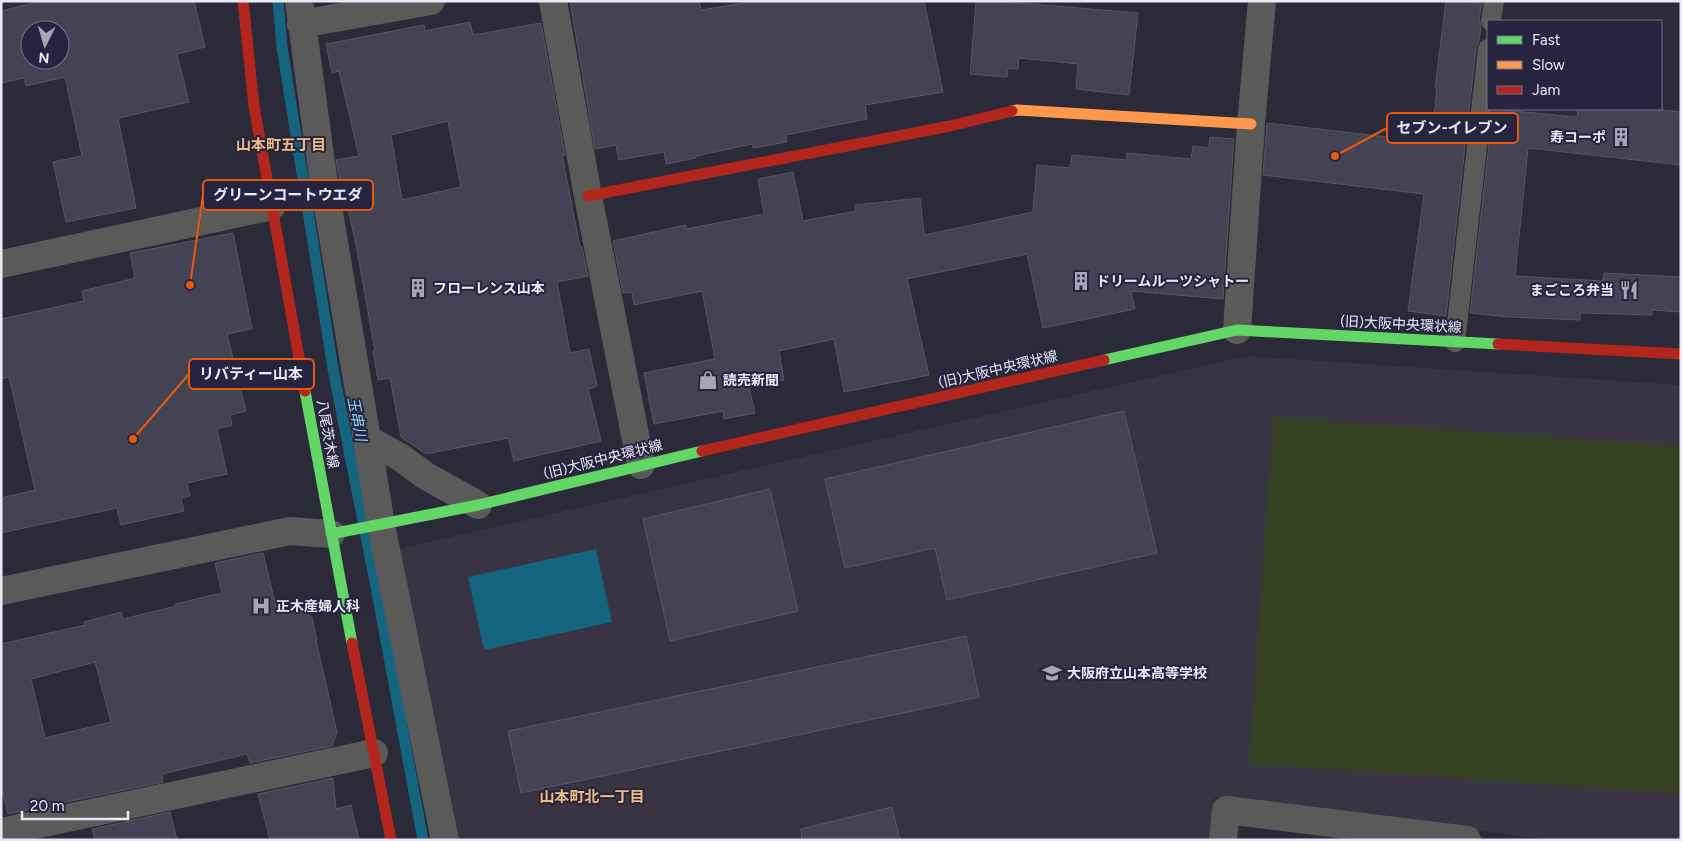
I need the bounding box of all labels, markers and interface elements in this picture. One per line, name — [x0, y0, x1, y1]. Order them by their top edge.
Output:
north arrow — [20, 20, 70, 70]
legend — [1487, 20, 1662, 110]
text: Fast — [1532, 31, 1561, 49]
text: N — [38, 49, 50, 66]
text: Slow — [1532, 56, 1565, 74]
text: Jam — [1532, 81, 1560, 99]
callout: セブン-イレブン — [1387, 113, 1518, 143]
text: セブン-イレブン — [1396, 119, 1508, 137]
building icon: 寿コーポ — [1610, 126, 1632, 148]
place label: 寿コーポ — [1550, 129, 1606, 146]
district label: 山本町五丁目 — [236, 136, 326, 154]
callout: グリーンコートウエダ — [203, 180, 373, 210]
text: グリーンコートウエダ — [213, 186, 363, 204]
building icon: ドリームルーツシャトー — [1070, 270, 1092, 292]
place label: ドリームルーツシャトー — [1096, 273, 1249, 290]
building icon: フローレンス山本 — [407, 277, 429, 299]
restaurant icon: まごころ弁当 — [1618, 279, 1640, 301]
place label: フローレンス山本 — [433, 280, 545, 297]
place label: まごころ弁当 — [1530, 282, 1614, 299]
street label: (旧)大阪中央環状線 — [1340, 313, 1462, 336]
street label: (旧)大阪中央環状線 — [937, 347, 1059, 391]
callout: リバティー山本 — [189, 359, 314, 389]
text: リバティー山本 — [199, 365, 303, 383]
shop icon: 読売新聞 — [697, 369, 719, 391]
place label: 読売新聞 — [723, 372, 779, 389]
water label: 玉串川 — [344, 395, 371, 445]
street label: 八尾茨木線 — [313, 398, 342, 470]
street label: (旧)大阪中央環状線 — [542, 436, 664, 482]
hospital icon: 正木産婦人科 — [250, 595, 272, 617]
place label: 正木産婦人科 — [276, 598, 360, 615]
school or university icon: 大阪府立山本高等学校 — [1041, 662, 1063, 684]
place label: 大阪府立山本高等学校 — [1067, 665, 1207, 682]
scale bar — [22, 788, 129, 820]
district label: 山本町北一丁目 — [539, 788, 645, 806]
text: 20 m — [30, 797, 64, 815]

